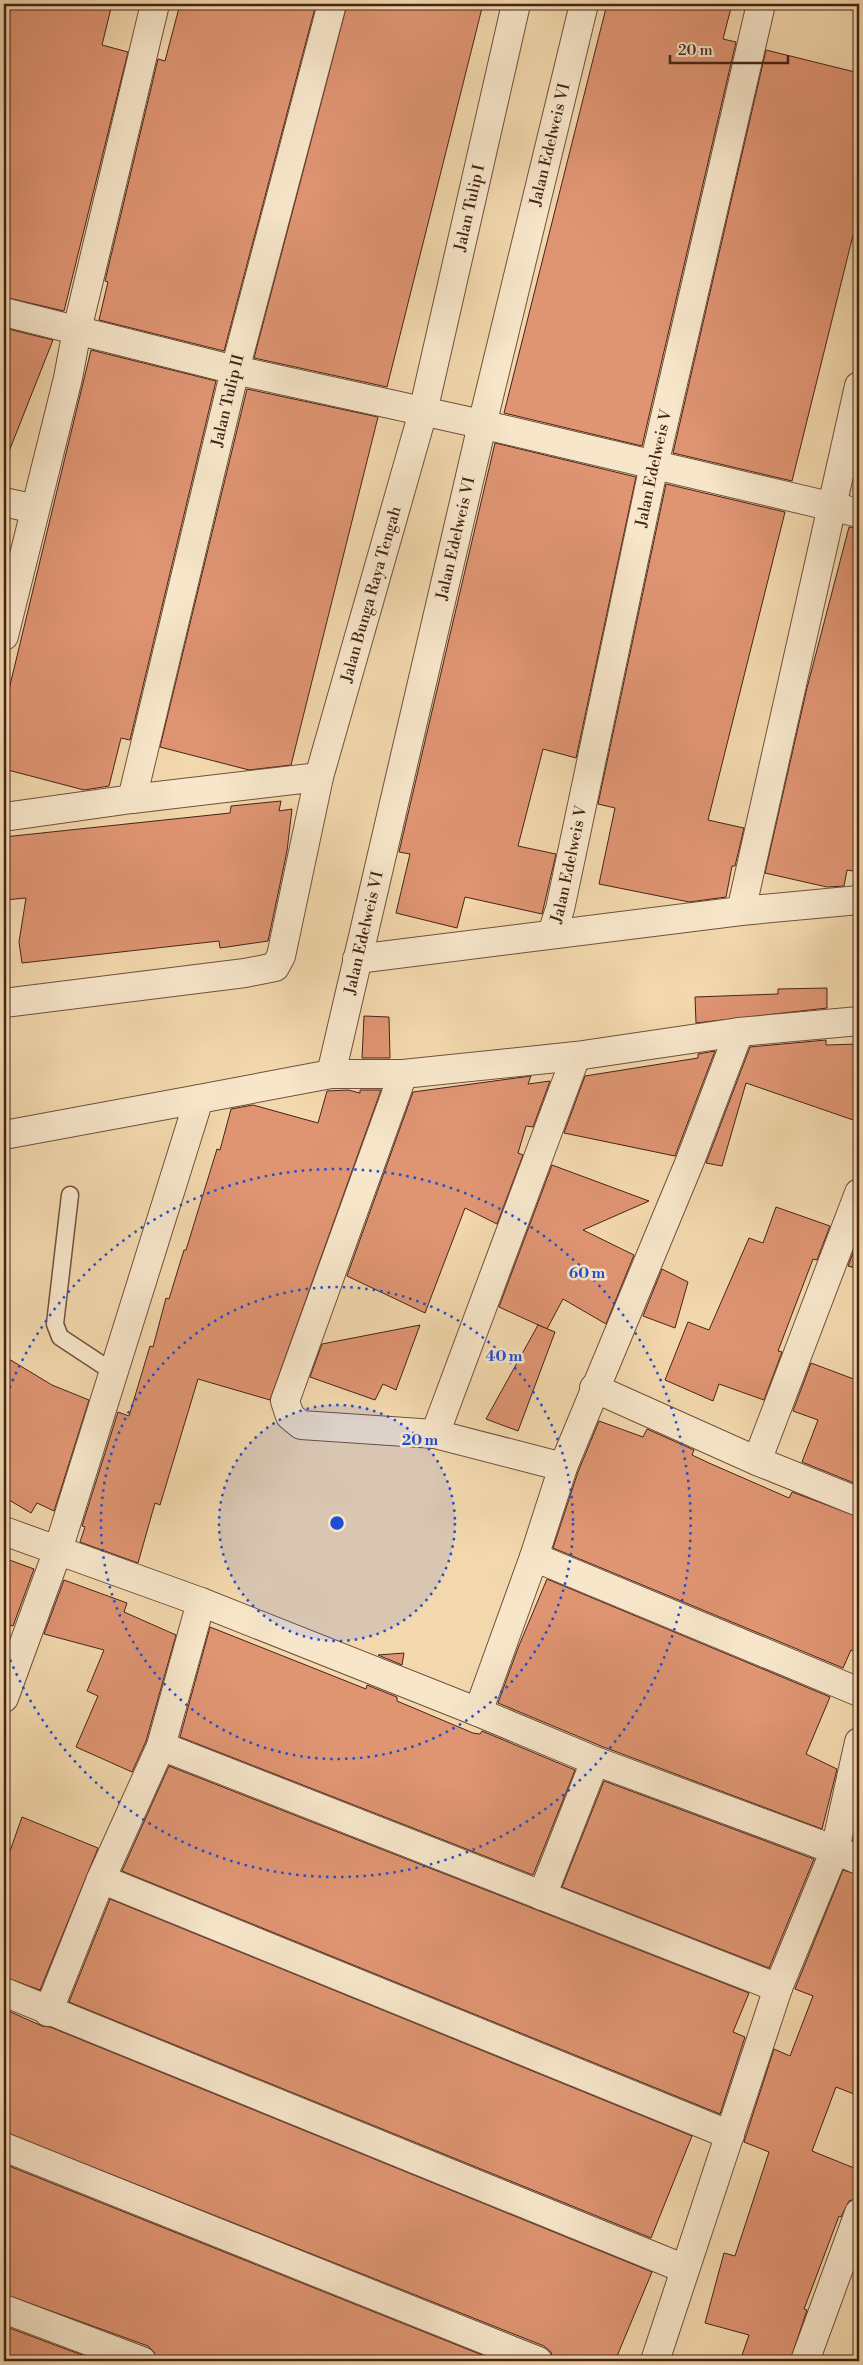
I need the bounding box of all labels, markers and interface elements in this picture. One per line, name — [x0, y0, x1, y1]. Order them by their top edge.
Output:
scale bar — [670, 32, 788, 64]
text: 20 m — [678, 41, 713, 60]
street label: Jalan Edelweis VI — [525, 81, 574, 209]
street label: Jalan Tulip I — [450, 162, 489, 254]
street label: Jalan Tulip II — [207, 352, 249, 450]
street label: Jalan Edelweis V — [631, 407, 677, 530]
street label: Jalan Edelweis VI — [431, 475, 480, 603]
street label: Jalan Bunga Raya Tengah — [336, 503, 406, 686]
street label: Jalan Edelweis V — [546, 803, 592, 927]
street label: Jalan Edelweis VI — [340, 869, 388, 997]
text: 60 m — [569, 1264, 606, 1283]
text: 40 m — [485, 1347, 523, 1366]
text: 20 m — [402, 1431, 439, 1450]
centre of rings — [328, 1514, 346, 1532]

